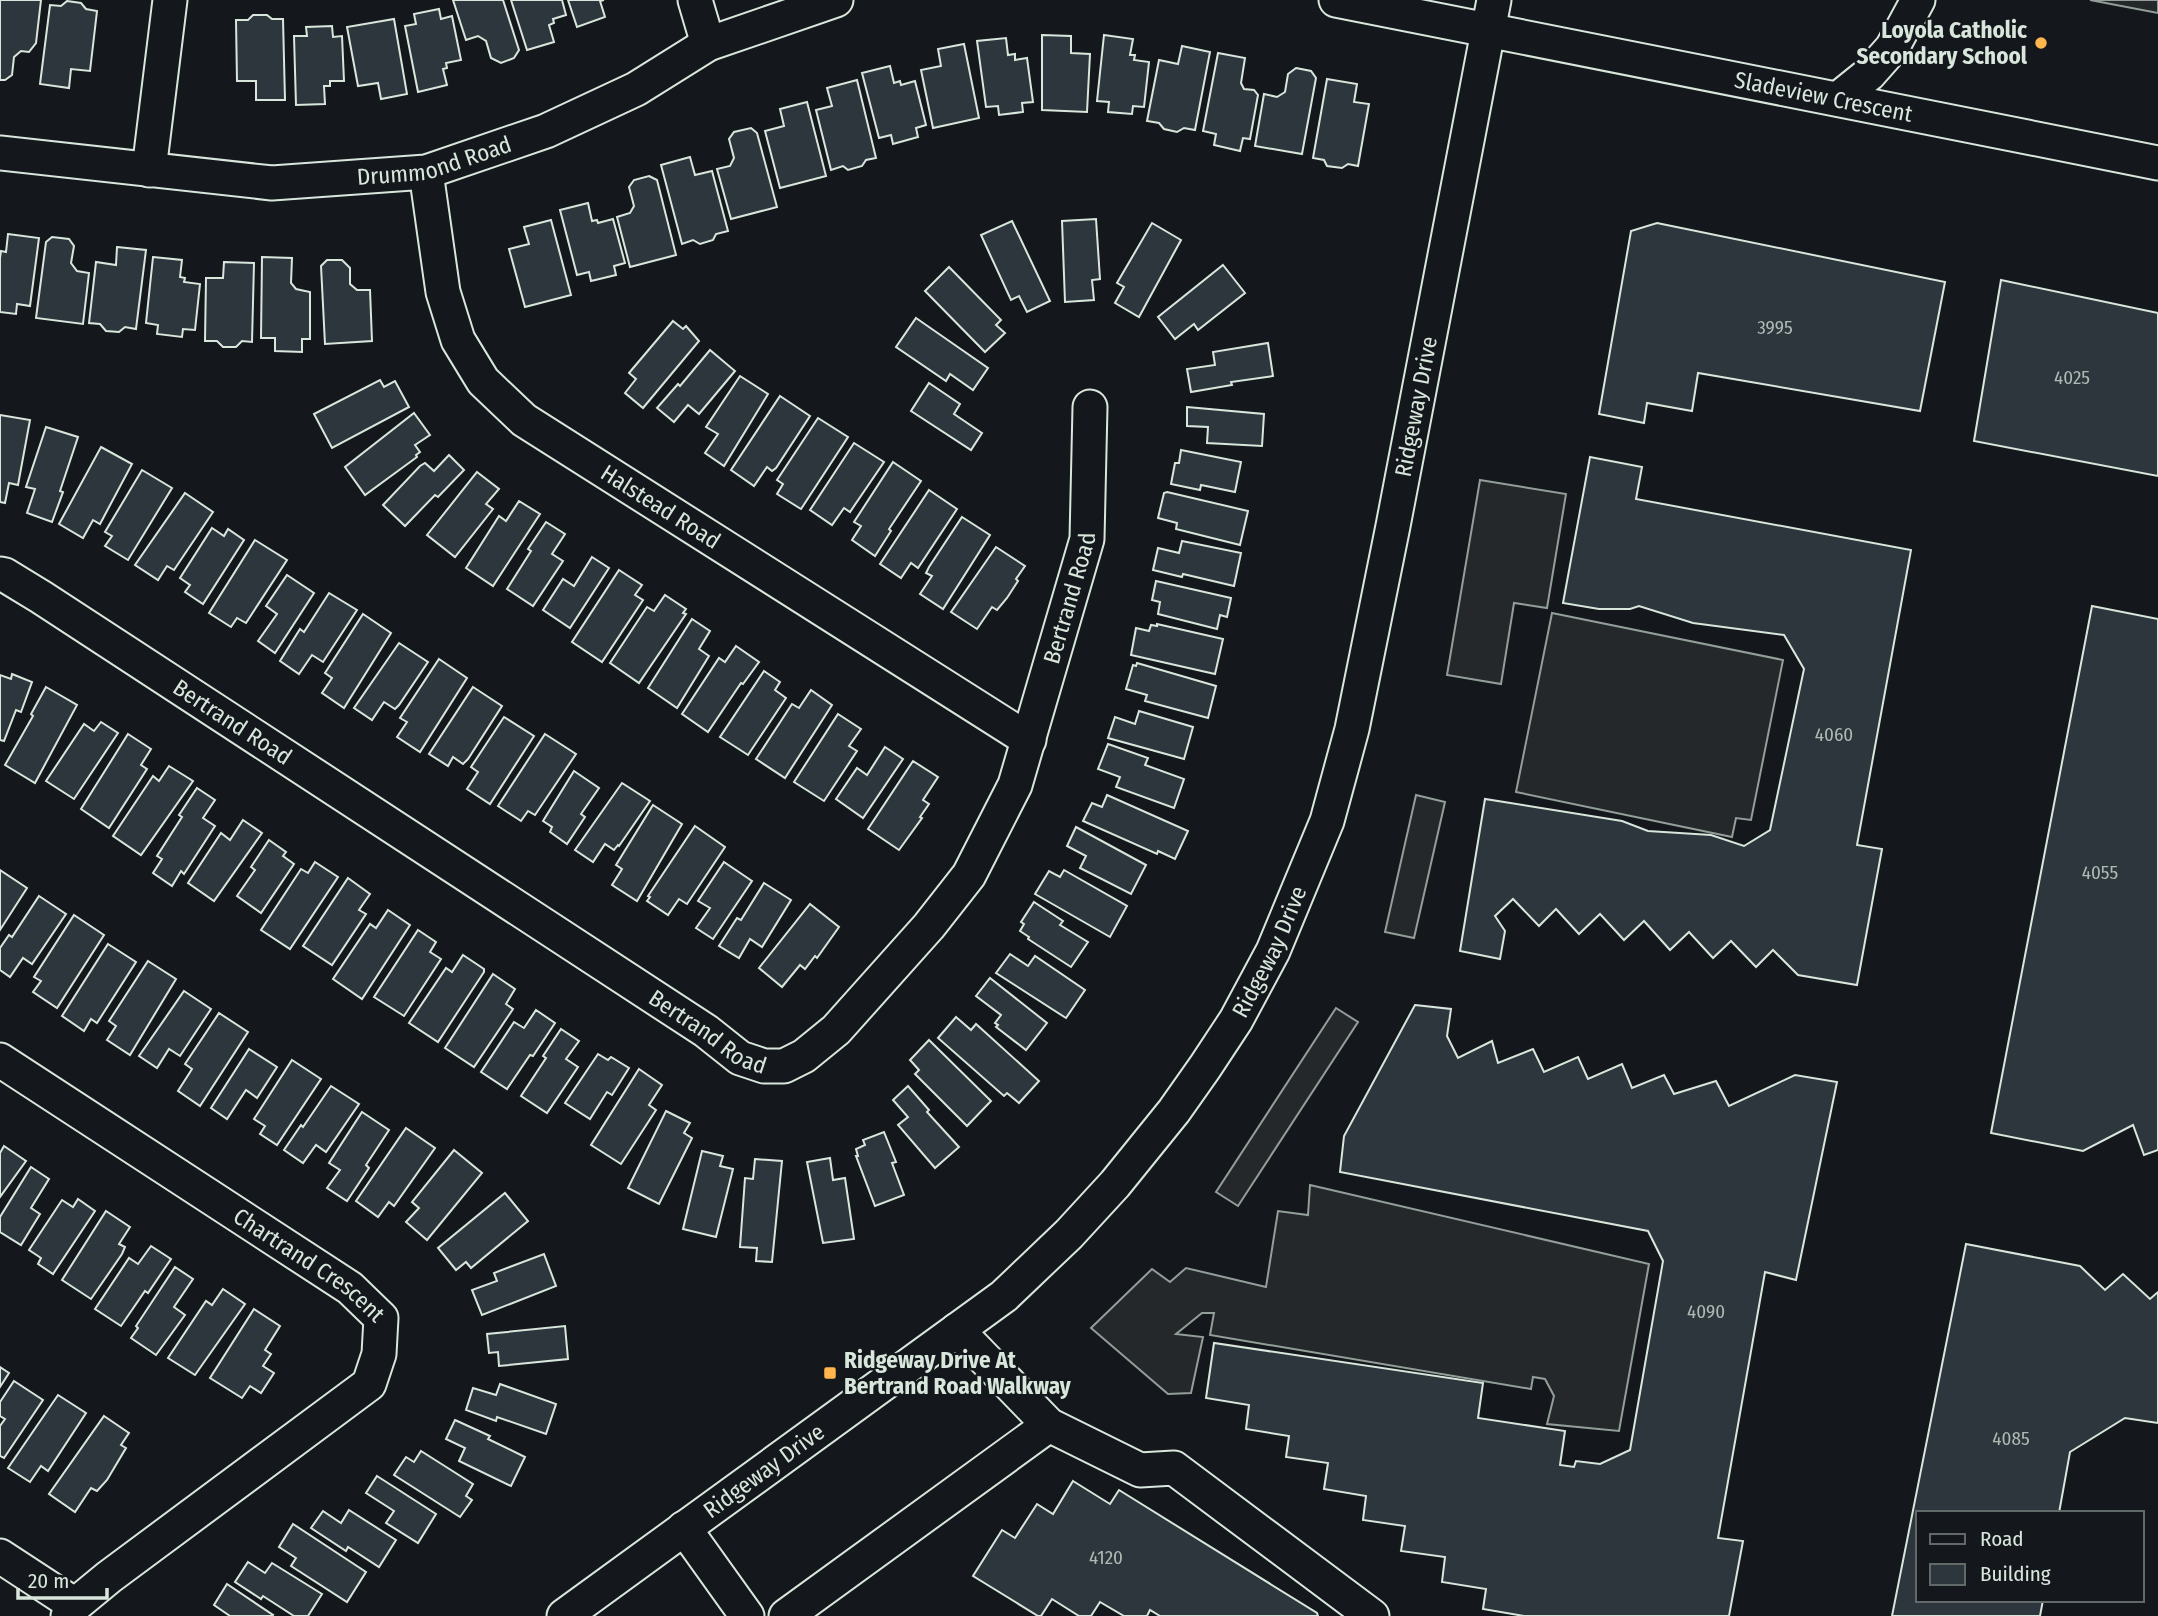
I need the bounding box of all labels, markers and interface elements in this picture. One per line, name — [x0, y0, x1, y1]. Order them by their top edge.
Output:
place label: Loyola Catholic Secondary School — [1857, 16, 2028, 70]
marker: Loyola Catholic Secondary School — [2033, 35, 2049, 51]
street label: Sladeview Crescent — [1732, 65, 1915, 128]
street label: Drummond Road — [356, 130, 515, 191]
house number: 3995 — [1757, 316, 1793, 339]
street label: Ridgeway Drive — [1389, 334, 1443, 479]
house number: 4025 — [2054, 366, 2090, 389]
street label: Halstead Road — [596, 458, 726, 555]
street label: Bertrand Road — [1037, 532, 1101, 667]
street label: Bertrand Road — [168, 673, 297, 771]
house number: 4060 — [1815, 723, 1853, 746]
house number: 4055 — [2082, 861, 2118, 884]
street label: Ridgeway Drive — [1226, 882, 1312, 1022]
street label: Bertrand Road — [644, 984, 770, 1080]
street label: Chartrand Crescent — [228, 1202, 391, 1328]
house number: 4090 — [1687, 1300, 1725, 1323]
place label: Ridgeway Drive At Bertrand Road Walkway — [844, 1346, 1072, 1400]
marker: Ridgeway Drive At Bertrand Road Walkway — [822, 1365, 838, 1381]
street label: Ridgeway Drive — [698, 1417, 830, 1524]
house number: 4085 — [1992, 1427, 2030, 1450]
legend — [1916, 1511, 2144, 1602]
text: Road — [1980, 1526, 2024, 1552]
house number: 4120 — [1089, 1546, 1123, 1569]
scale bar — [18, 1556, 107, 1600]
text: Building — [1980, 1561, 2051, 1587]
text: 20 m — [28, 1568, 69, 1594]

